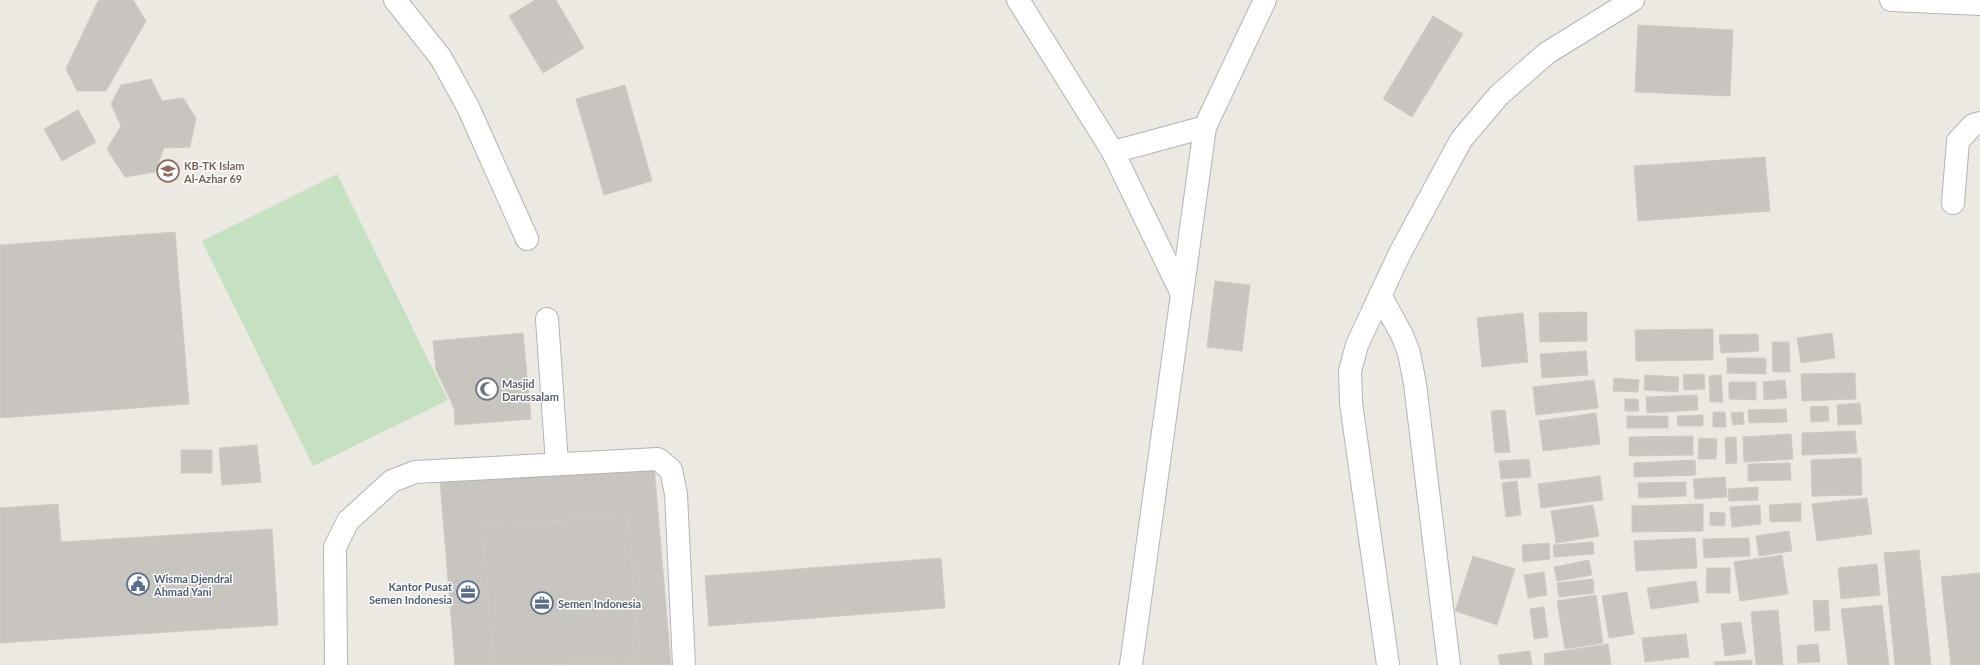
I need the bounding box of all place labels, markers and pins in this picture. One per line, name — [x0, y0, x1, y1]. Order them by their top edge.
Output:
school or university icon: KB-TK Islam Al-Azhar 69 — [155, 158, 181, 184]
place label: KB-TK Islam Al-Azhar 69 — [183, 159, 245, 185]
mosque icon: Masjid Darussalam — [474, 376, 500, 402]
place label: Masjid Darussalam — [502, 377, 559, 403]
public building icon: Wisma Djendral Ahmad Yani — [125, 571, 151, 597]
place label: Wisma Djendral Ahmad Yani — [153, 572, 233, 598]
office icon: Kantor Pusat Semen Indonesia — [455, 579, 481, 605]
place label: Kantor Pusat Semen Indonesia — [369, 580, 453, 606]
office icon: Semen Indonesia — [529, 590, 555, 616]
place label: Semen Indonesia — [558, 597, 641, 610]

